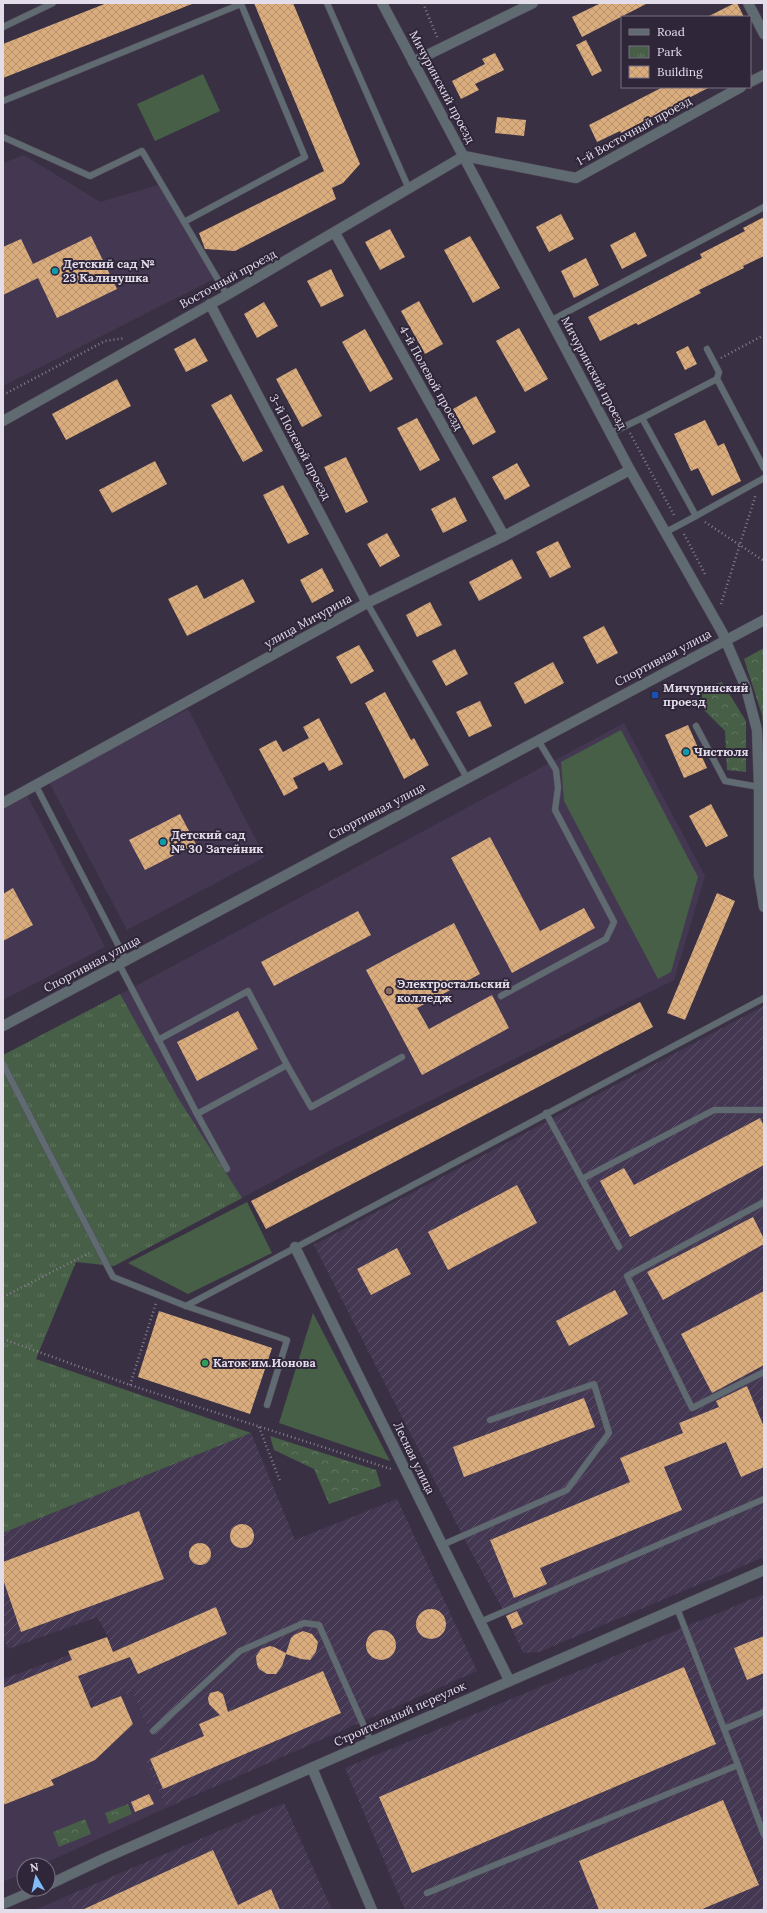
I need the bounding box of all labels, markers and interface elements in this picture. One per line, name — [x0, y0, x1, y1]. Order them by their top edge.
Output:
legend — [621, 16, 751, 88]
text: Road — [657, 24, 685, 39]
street label: Мичуринский проезд — [406, 28, 478, 146]
text: Park — [657, 44, 683, 59]
text: Building — [657, 64, 703, 79]
street label: 1-й Восточный проезд — [574, 93, 694, 168]
street label: Восточный проезд — [177, 246, 279, 311]
place label: Детский сад № 23 Калинушка — [63, 256, 155, 285]
marker: Детский сад № 23 Калинушка — [50, 266, 60, 276]
street label: Мичуринский проезд — [558, 314, 630, 432]
street label: 4-й Полевой проезд — [396, 323, 466, 433]
street label: 3-й Полевой проезд — [266, 391, 335, 502]
street label: улица Мичурина — [261, 590, 354, 651]
street label: Спортивная улица — [612, 626, 714, 689]
place label: Мичуринский проезд — [663, 680, 749, 709]
marker: Мичуринский проезд — [650, 690, 660, 700]
place label: Чистюля — [694, 744, 749, 759]
marker: Чистюля — [681, 747, 691, 757]
street label: Спортивная улица — [326, 779, 428, 842]
place label: Детский сад № 30 Затейник — [171, 827, 264, 856]
marker: Детский сад № 30 Затейник — [158, 837, 168, 847]
street label: Спортивная улица — [41, 932, 143, 995]
place label: Электростальский колледж — [397, 976, 510, 1005]
marker: Электростальский колледж — [384, 986, 394, 996]
place label: Каток им.Ионова — [213, 1355, 316, 1370]
marker: Каток им.Ионова — [200, 1358, 210, 1368]
street label: Лесная улица — [390, 1419, 438, 1496]
street label: Строительный переулок — [331, 1677, 469, 1750]
north arrow — [16, 1857, 56, 1897]
text: N — [29, 1859, 40, 1875]

